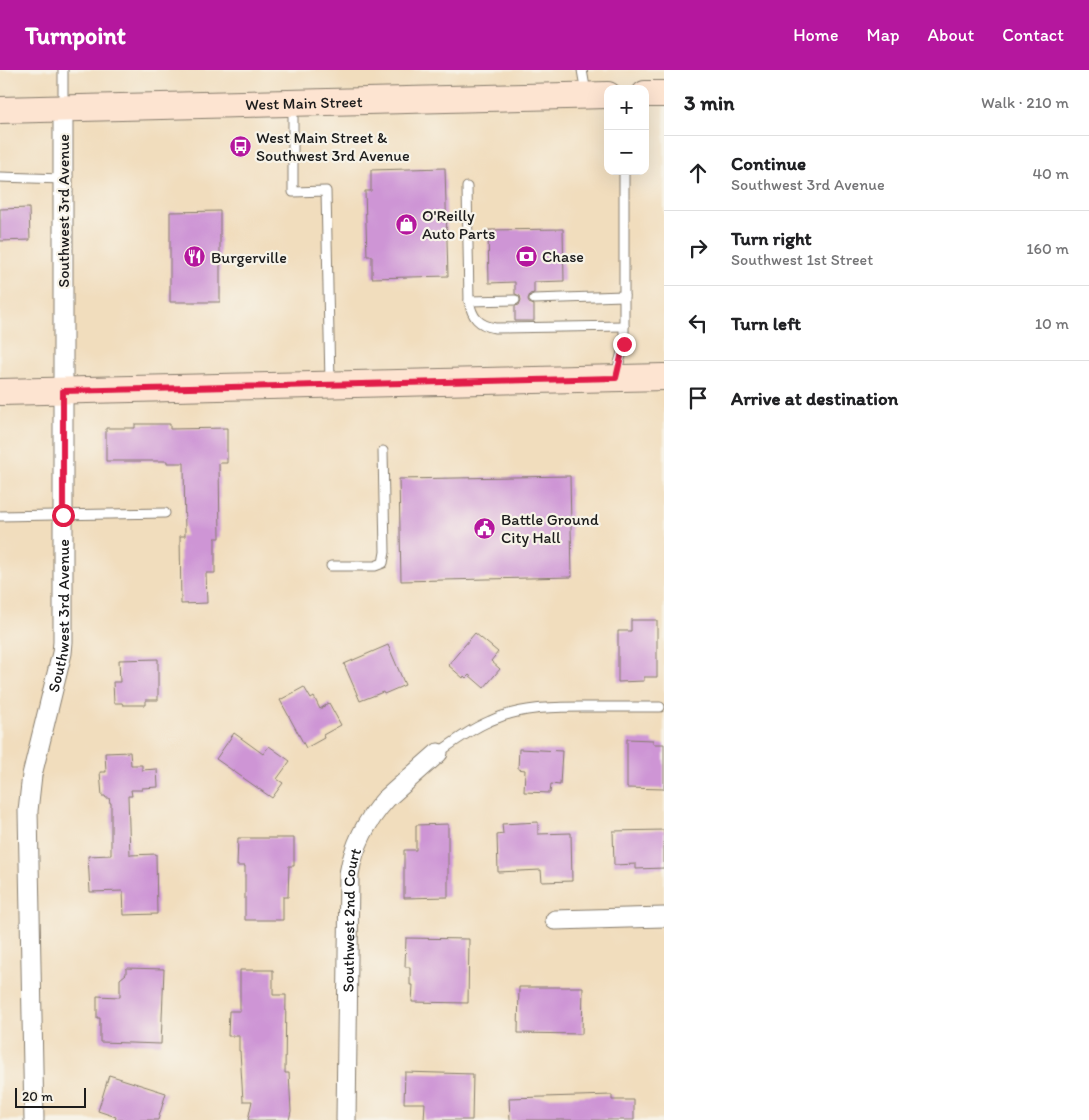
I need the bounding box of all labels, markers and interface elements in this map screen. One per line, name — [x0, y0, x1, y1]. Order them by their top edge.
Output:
text: Turnpoint — [25, 21, 126, 50]
text: Home — [793, 24, 839, 46]
text: Map — [867, 24, 900, 46]
text: About — [928, 24, 974, 46]
text: Contact — [1002, 24, 1064, 46]
map controls — [604, 85, 649, 175]
button: + — [604, 85, 649, 130]
text: 3 min — [684, 90, 734, 115]
street label: West Main Street — [245, 92, 363, 114]
text: Walk · 210 m — [981, 93, 1069, 112]
place label: West Main Street & Southwest 3rd Avenue — [256, 128, 410, 165]
button: − — [604, 130, 649, 175]
street label: Southwest 3rd Avenue — [54, 134, 73, 288]
bus stop icon: West Main Street & Southwest 3rd Avenue — [228, 134, 252, 158]
text: Continue — [731, 152, 806, 175]
icon: ahead — [684, 159, 712, 187]
text: 40 m — [1032, 164, 1069, 183]
text: Southwest 3rd Avenue — [731, 175, 885, 194]
place label: O'Reilly Auto Parts — [422, 206, 495, 243]
shop icon: O'Reilly Auto Parts — [394, 212, 418, 236]
text: Turn right — [731, 227, 812, 250]
icon: right — [684, 234, 712, 262]
text: 160 m — [1026, 239, 1069, 258]
bank icon: Chase — [514, 244, 538, 268]
restaurant icon: Burgerville — [183, 245, 207, 269]
place label: Chase — [542, 247, 584, 266]
place label: Burgerville — [211, 248, 287, 267]
text: Southwest 1st Street — [731, 250, 873, 269]
icon: left — [684, 309, 712, 337]
text: Turn left — [731, 312, 801, 335]
text: 10 m — [1035, 314, 1069, 333]
route end — [613, 333, 636, 356]
icon: arrive — [684, 384, 712, 412]
text: Arrive at destination — [731, 387, 898, 410]
route start — [52, 504, 75, 527]
place label: Battle Ground City Hall — [501, 510, 599, 547]
public building icon: Battle Ground City Hall — [473, 516, 497, 540]
street label: Southwest 3rd Avenue — [44, 539, 73, 694]
street label: Southwest 2nd Court — [339, 846, 365, 993]
scale bar — [15, 1085, 86, 1108]
text: 20 m — [22, 1088, 53, 1105]

